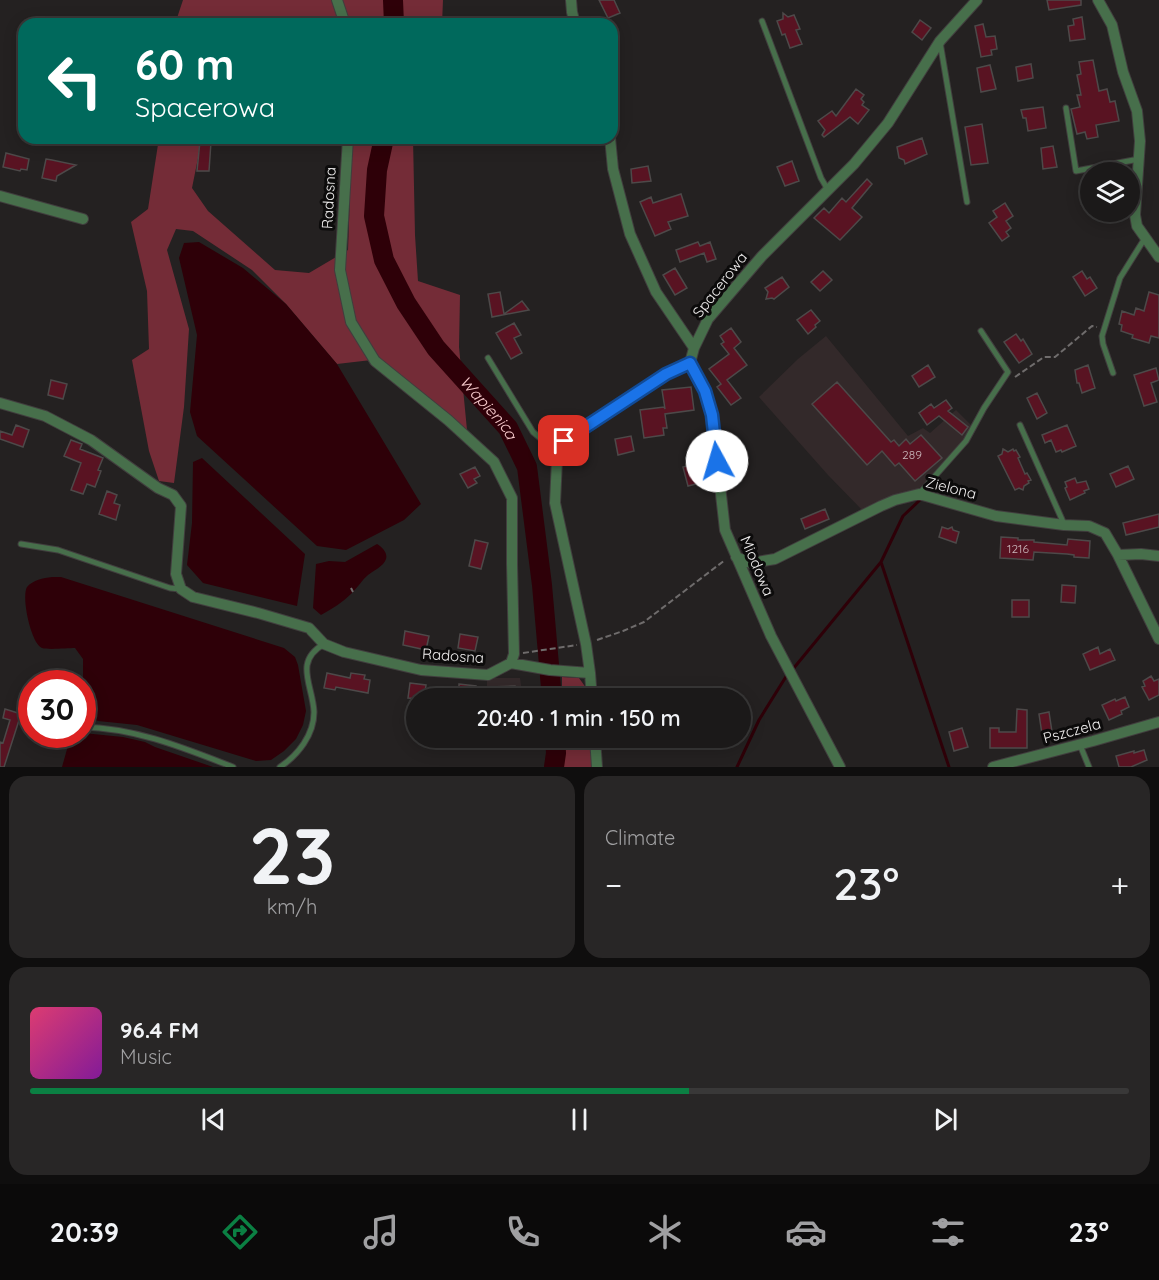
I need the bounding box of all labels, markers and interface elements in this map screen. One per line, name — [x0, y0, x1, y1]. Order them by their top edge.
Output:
text: 60 m — [135, 38, 235, 91]
icon: left — [36, 42, 114, 120]
text: Spacerowa — [135, 90, 275, 124]
map controls — [1080, 162, 1140, 222]
button: layers — [1080, 162, 1140, 222]
street label: Radosna — [317, 166, 340, 230]
street label: Spacerowa — [688, 248, 751, 321]
water label: Wapienica — [456, 372, 522, 443]
pin — [538, 415, 589, 466]
icon: arrive — [547, 424, 580, 457]
position arrow — [685, 429, 749, 493]
house number: 289 — [902, 447, 922, 462]
street label: Zielona — [924, 472, 978, 503]
street label: Miodowa — [736, 533, 779, 599]
house number: 1216 — [1007, 541, 1030, 556]
street label: Radosna — [421, 644, 485, 667]
speed limit sign: 30 — [18, 670, 96, 748]
text: 20:40 · 1 min · 150 m — [476, 704, 681, 732]
street label: Pszczela — [1041, 714, 1103, 747]
text: 23 — [249, 806, 335, 904]
text: Climate — [605, 825, 675, 850]
text: 23° — [833, 855, 899, 911]
text: − — [605, 864, 622, 905]
text: + — [1110, 864, 1129, 905]
text: km/h — [267, 894, 317, 919]
text: 96.4 FM — [120, 1016, 199, 1044]
text: Music — [120, 1044, 172, 1069]
icon: previous — [197, 1103, 230, 1136]
icon: pause — [563, 1103, 596, 1136]
icon: next — [929, 1103, 962, 1136]
icon: directions — [219, 1211, 261, 1253]
icon: music — [360, 1211, 402, 1253]
icon: phone — [502, 1211, 544, 1253]
icon: climate — [644, 1211, 686, 1253]
icon: car — [785, 1211, 827, 1253]
icon: filters — [927, 1211, 969, 1253]
text: 20:39 — [50, 1215, 119, 1249]
text: 23° — [1069, 1215, 1109, 1249]

